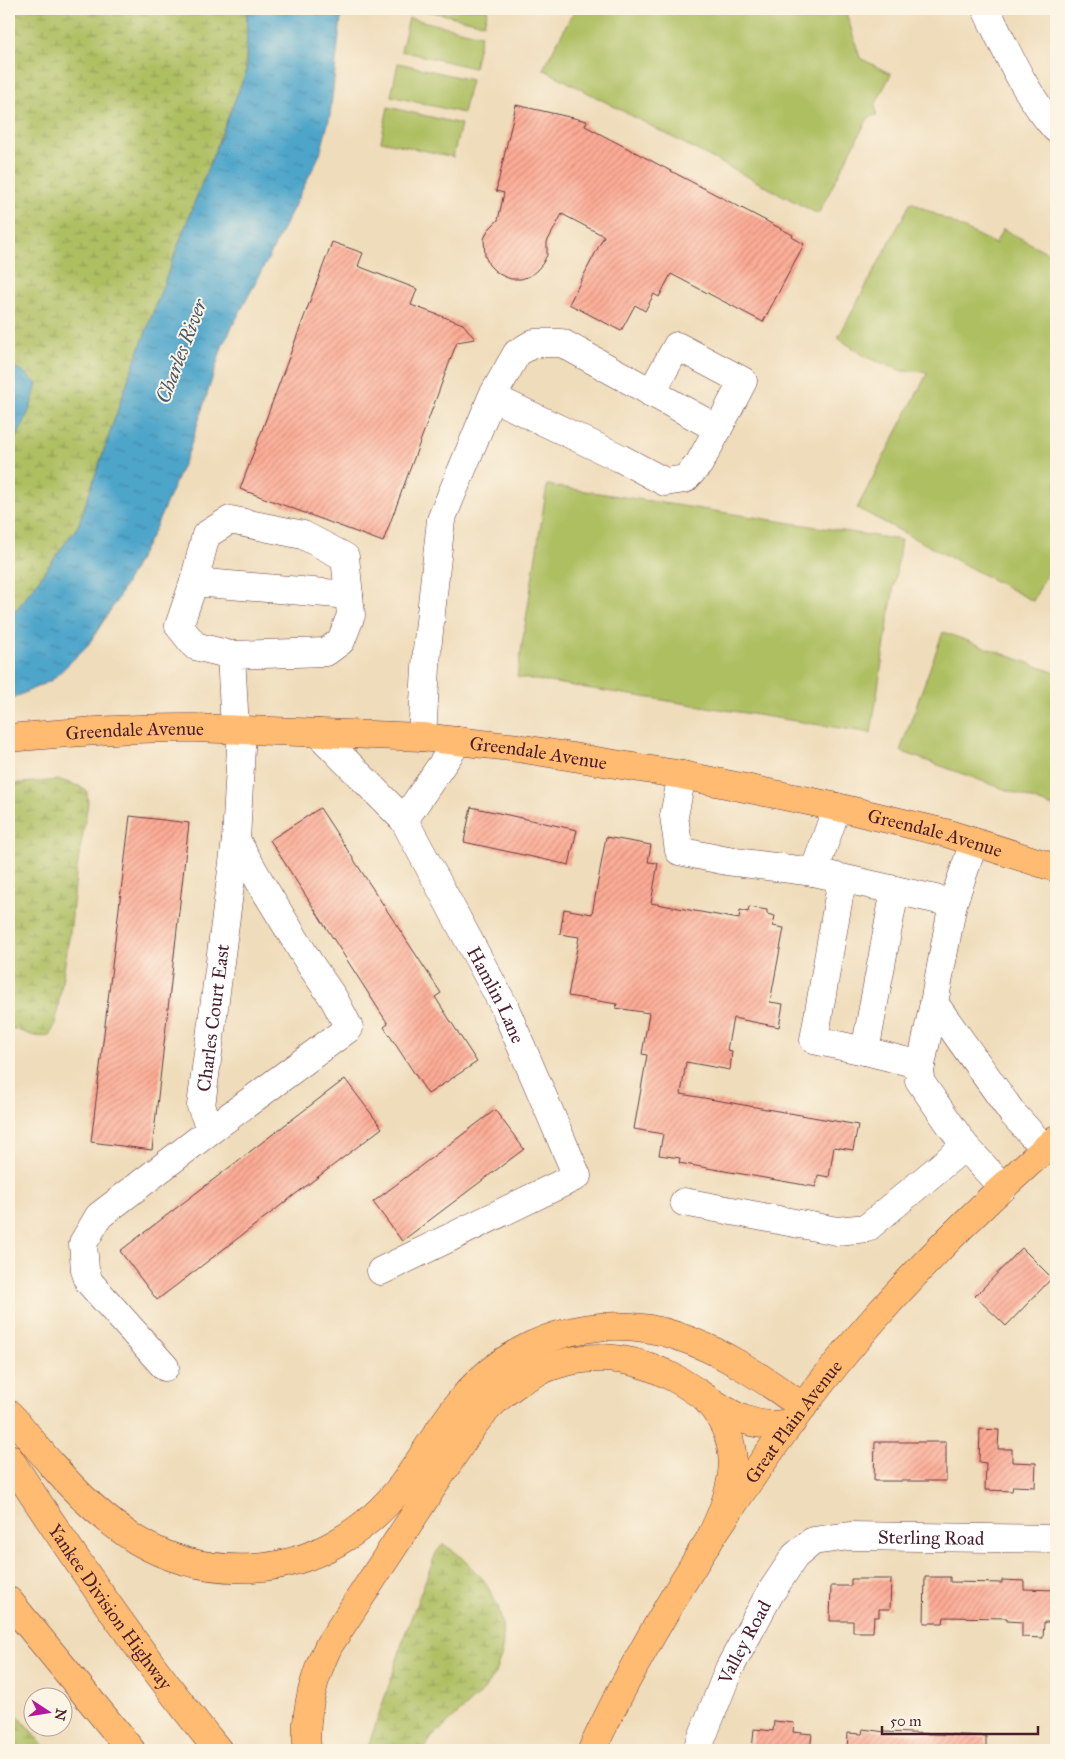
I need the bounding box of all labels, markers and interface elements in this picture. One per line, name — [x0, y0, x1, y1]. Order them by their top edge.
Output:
water label: Charles River — [150, 294, 212, 406]
street label: Greendale Avenue — [65, 717, 205, 745]
street label: Greendale Avenue — [468, 732, 609, 775]
street label: Greendale Avenue — [865, 804, 1005, 862]
street label: Charles Court East — [192, 942, 234, 1093]
street label: Hamlin Lane — [462, 942, 530, 1047]
street label: Great Plain Avenue — [740, 1355, 847, 1488]
street label: Yankee Division Highway — [43, 1519, 178, 1695]
street label: Sterling Road — [878, 1525, 985, 1550]
street label: Valley Road — [713, 1596, 776, 1688]
north arrow — [22, 1686, 72, 1736]
scale bar — [882, 1704, 1039, 1736]
text: N — [51, 1707, 70, 1722]
text: 50 m — [890, 1712, 922, 1730]

